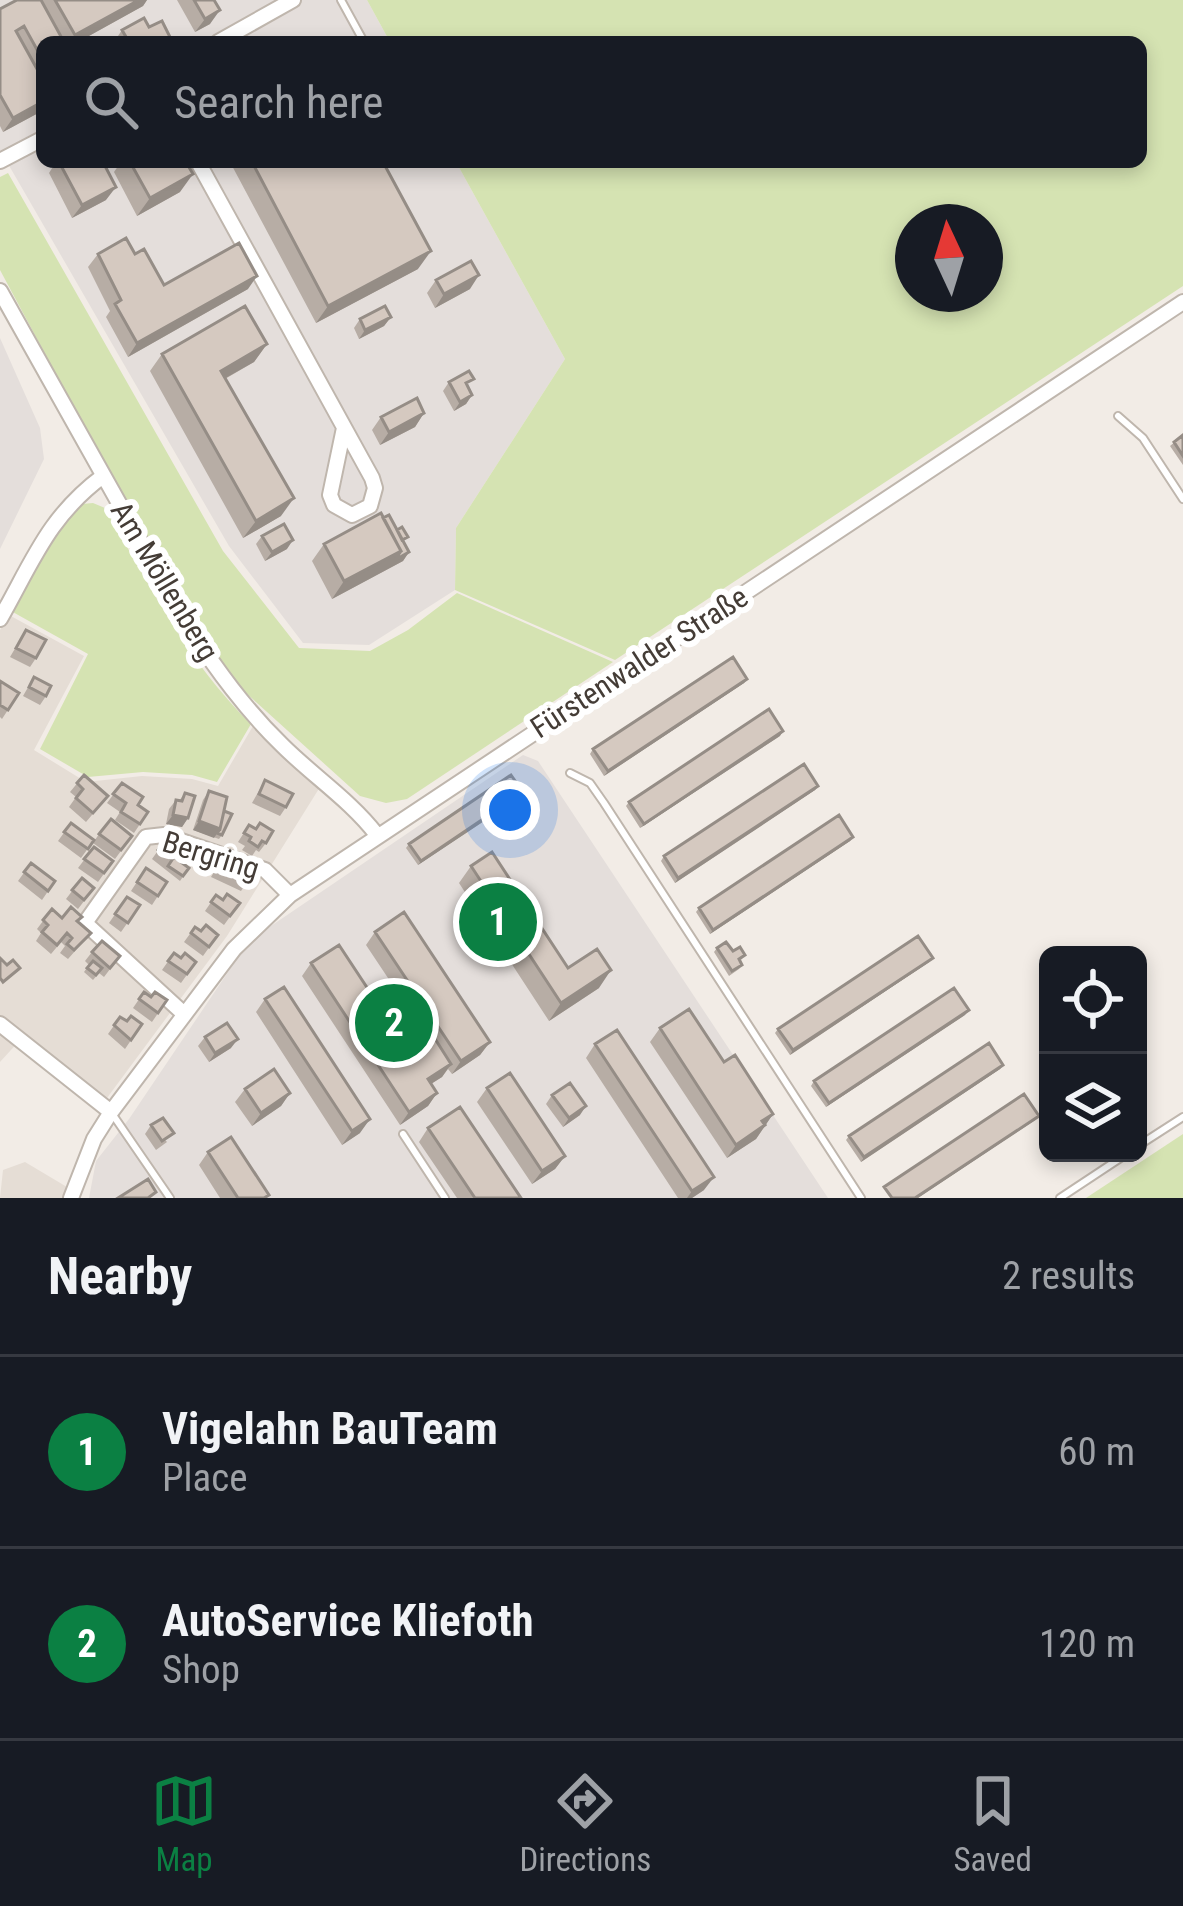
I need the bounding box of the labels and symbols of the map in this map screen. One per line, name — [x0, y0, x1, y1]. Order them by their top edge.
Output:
north arrow — [895, 204, 1003, 312]
street label: Am Möllenberg — [104, 495, 226, 667]
street label: Fürstenwalder Straße — [524, 579, 754, 745]
your location — [480, 780, 540, 840]
street label: Bergring — [158, 824, 264, 886]
pin: 1 — [459, 877, 537, 967]
pin: 2 — [355, 978, 433, 1068]

